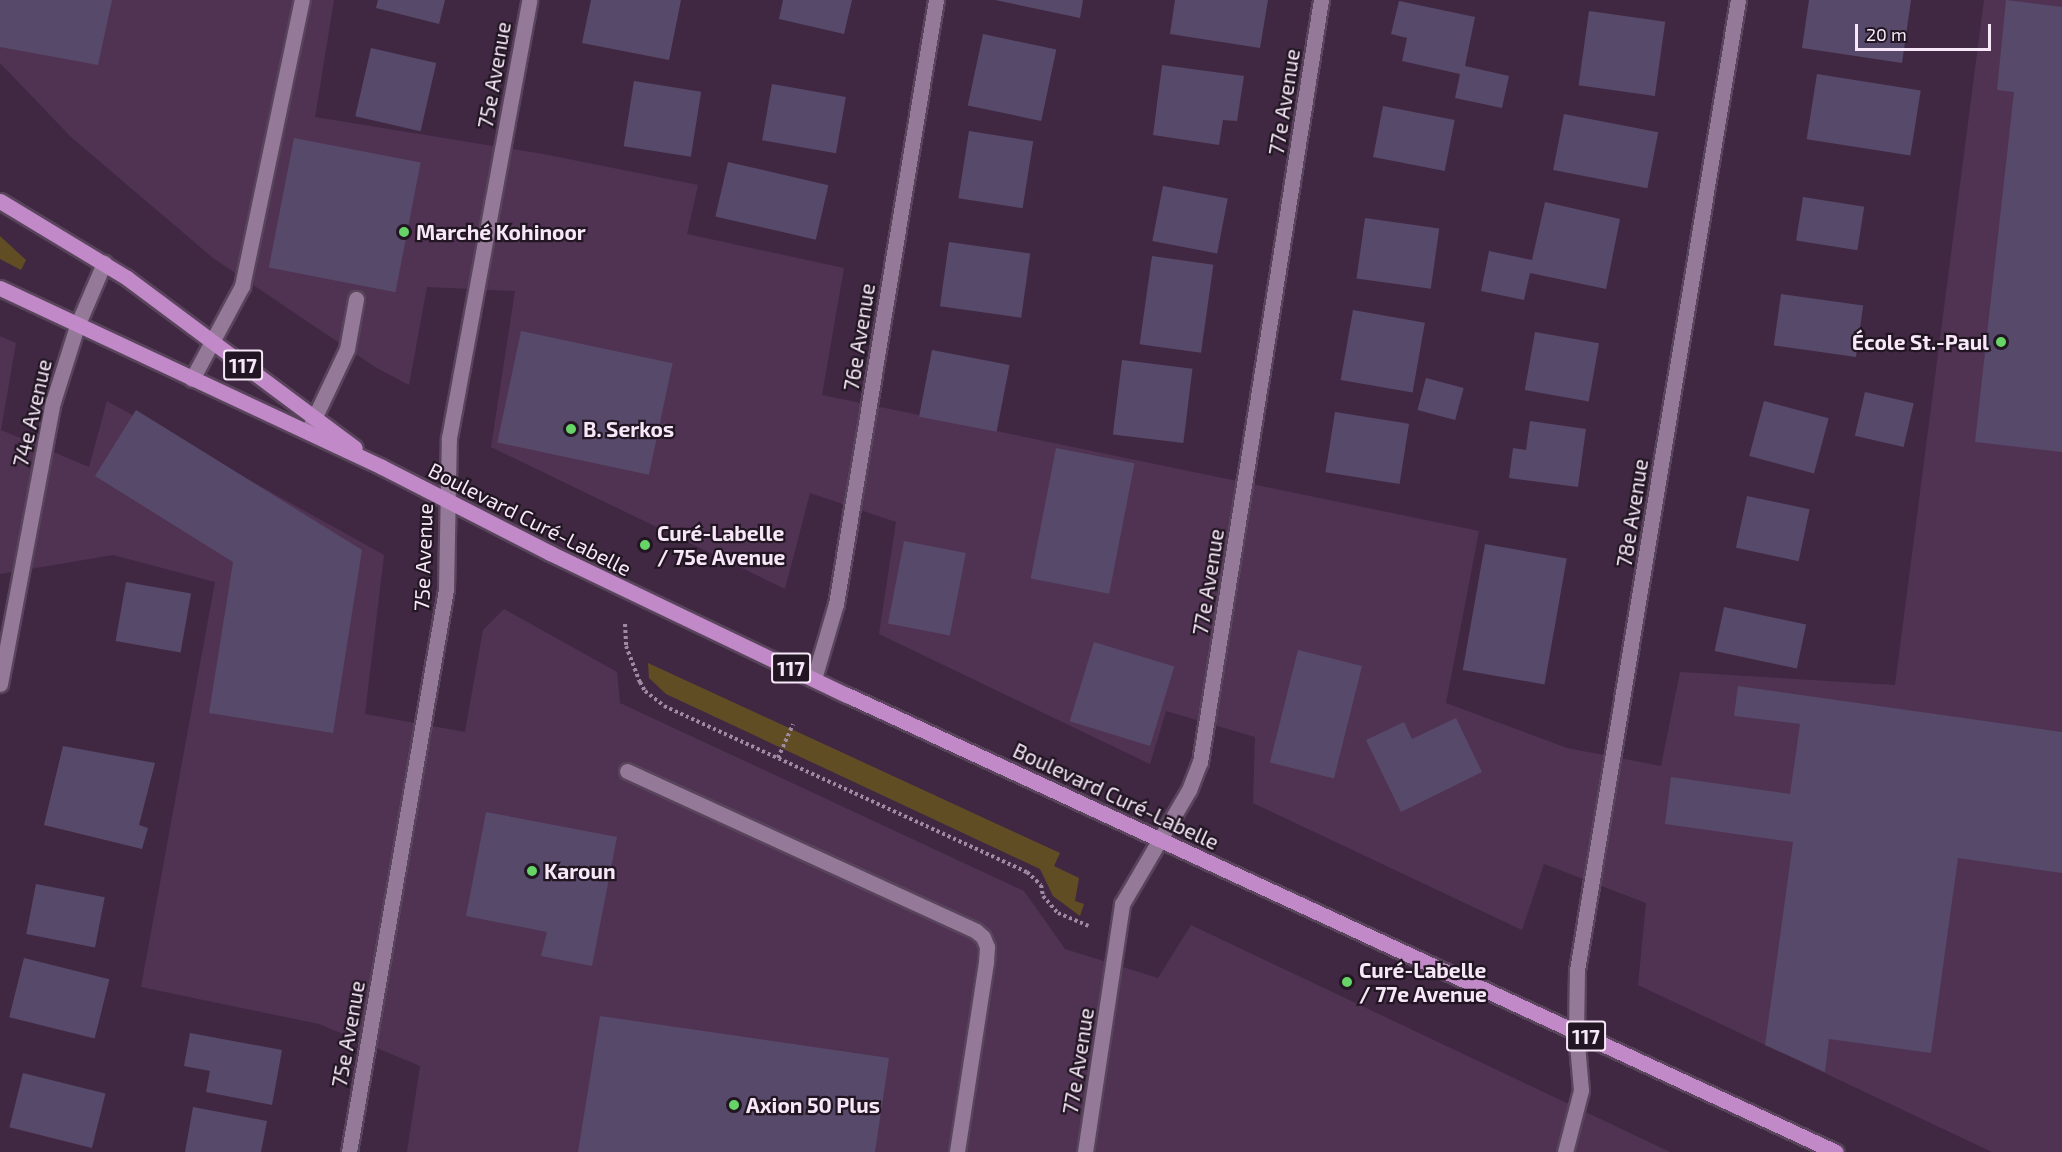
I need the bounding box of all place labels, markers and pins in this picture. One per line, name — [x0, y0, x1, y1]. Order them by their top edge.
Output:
place label: Marché Kohinoor — [416, 219, 586, 245]
marker: Marché Kohinoor — [397, 225, 411, 239]
place label: École St.-Paul — [1852, 329, 1989, 355]
marker: École St.-Paul — [1994, 335, 2008, 349]
place label: B. Serkos — [583, 416, 674, 442]
marker: B. Serkos — [564, 422, 578, 436]
place label: Curé-Labelle / 75e Avenue — [657, 520, 786, 570]
marker: Curé-Labelle / 75e Avenue — [638, 538, 652, 552]
place label: Karoun — [544, 858, 616, 884]
marker: Karoun — [525, 864, 539, 878]
place label: Curé-Labelle / 77e Avenue — [1359, 957, 1487, 1007]
marker: Curé-Labelle / 77e Avenue — [1340, 975, 1354, 989]
place label: Axion 50 Plus — [746, 1092, 880, 1118]
marker: Axion 50 Plus — [727, 1098, 741, 1112]

